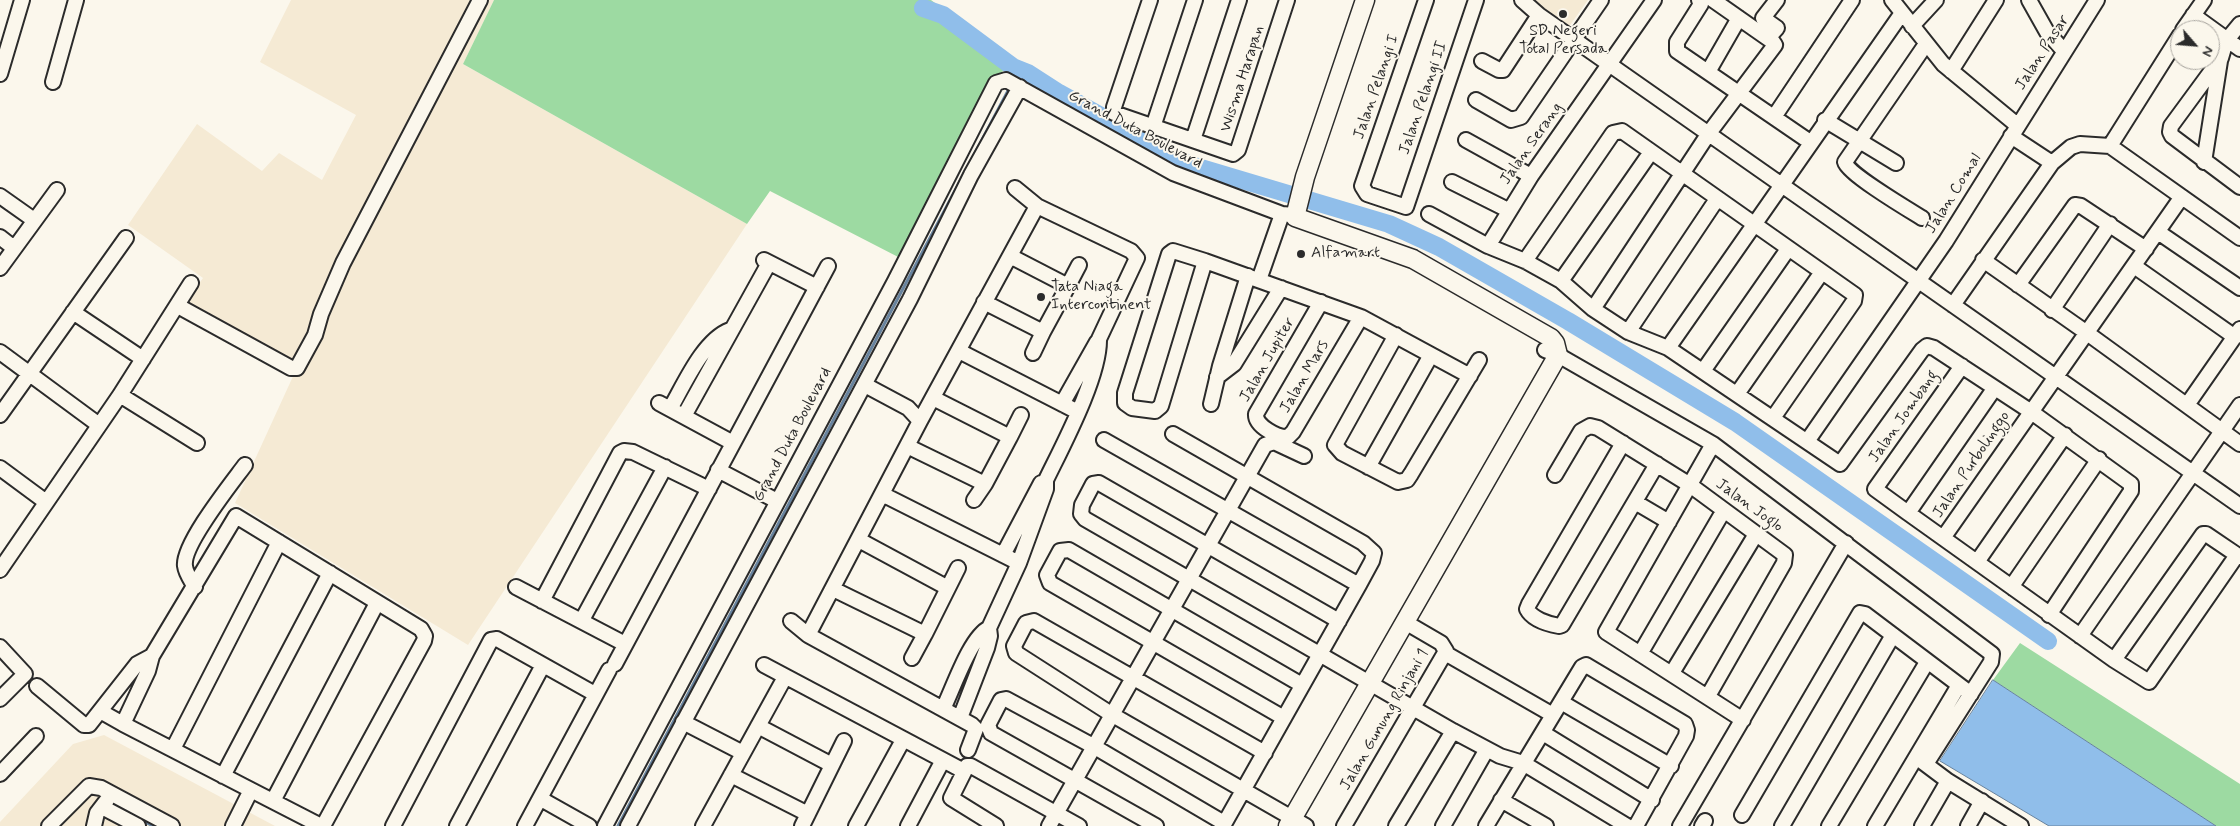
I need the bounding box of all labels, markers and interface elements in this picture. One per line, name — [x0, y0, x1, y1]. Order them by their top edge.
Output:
marker: SD Negeri Total Persada — [1557, 8, 1569, 20]
street label: Jalan Pasar — [2012, 12, 2074, 94]
north arrow — [2170, 20, 2220, 70]
place label: SD Negeri Total Persada — [1519, 22, 1607, 60]
street label: Wisma Harapan — [1217, 23, 1269, 135]
street label: Jalan Pelangi I — [1350, 32, 1404, 142]
street label: Jalan Pelangi II — [1396, 39, 1452, 157]
text: N — [2197, 43, 2218, 60]
street label: Grand Duta Boulevard — [1065, 87, 1205, 173]
street label: Jalan Serang — [1497, 99, 1567, 189]
street label: Jalan Comal — [1922, 151, 1986, 237]
place label: Alfamart — [1311, 244, 1380, 264]
marker: Alfamart — [1295, 248, 1307, 260]
place label: Tata Niaga Intercontinent — [1051, 278, 1152, 316]
marker: Tata Niaga Intercontinent — [1035, 291, 1047, 303]
street label: Jalan Jupiter — [1236, 314, 1300, 406]
street label: Jalan Mars — [1276, 337, 1334, 417]
street label: Grand Duta Boulevard — [750, 365, 836, 505]
street label: Jalan Jombang — [1865, 367, 1943, 467]
street label: Jalan Purbolinggo — [1929, 408, 2015, 522]
street label: Jalan Joglo — [1712, 475, 1786, 537]
street label: Jalan Gunung Rinjani 1 — [1337, 646, 1433, 794]

